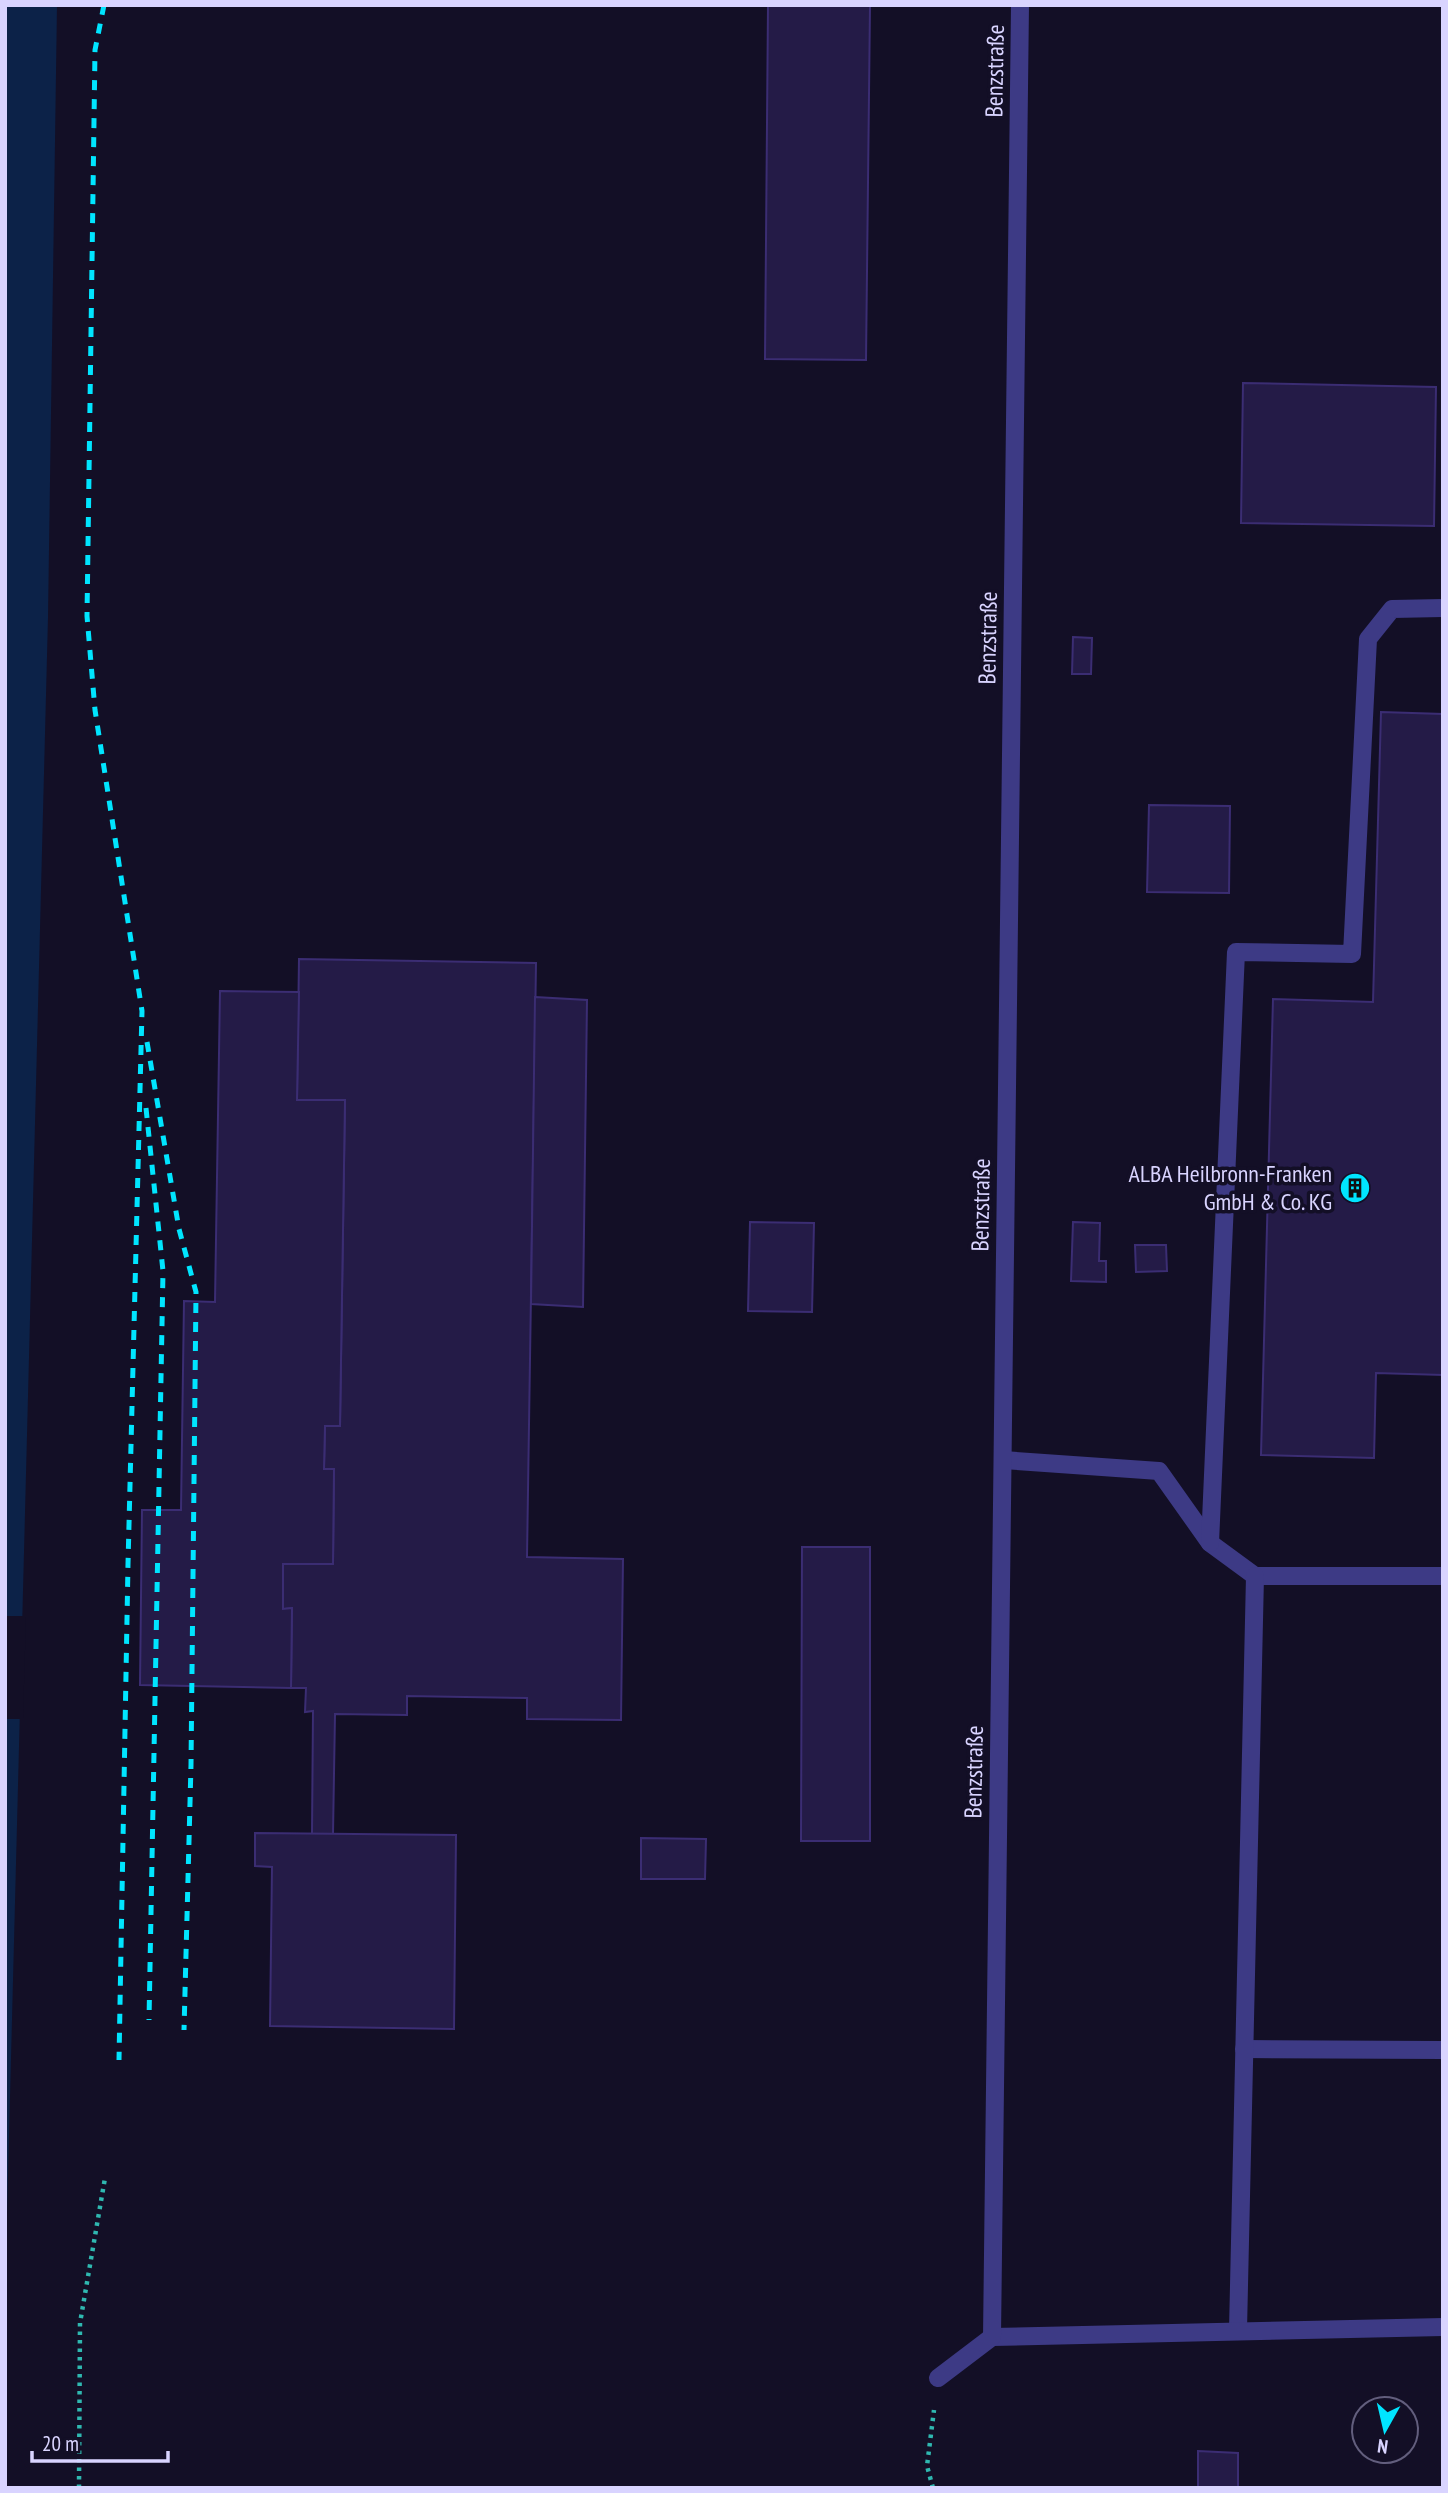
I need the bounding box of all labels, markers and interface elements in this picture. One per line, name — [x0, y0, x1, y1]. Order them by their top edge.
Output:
street label: Benzstraße — [978, 24, 1011, 118]
street label: Benzstraße — [971, 591, 1004, 685]
street label: Benzstraße — [964, 1158, 997, 1252]
place label: ALBA Heilbronn-Franken GmbH & Co. KG — [1129, 1158, 1332, 1217]
building icon: ALBA Heilbronn-Franken GmbH & Co. KG — [1338, 1171, 1372, 1205]
street label: Benzstraße — [957, 1725, 990, 1819]
north arrow — [1350, 2395, 1420, 2465]
scale bar — [32, 2420, 168, 2464]
text: 20 m — [42, 2430, 79, 2457]
text: N — [1376, 2434, 1389, 2459]

